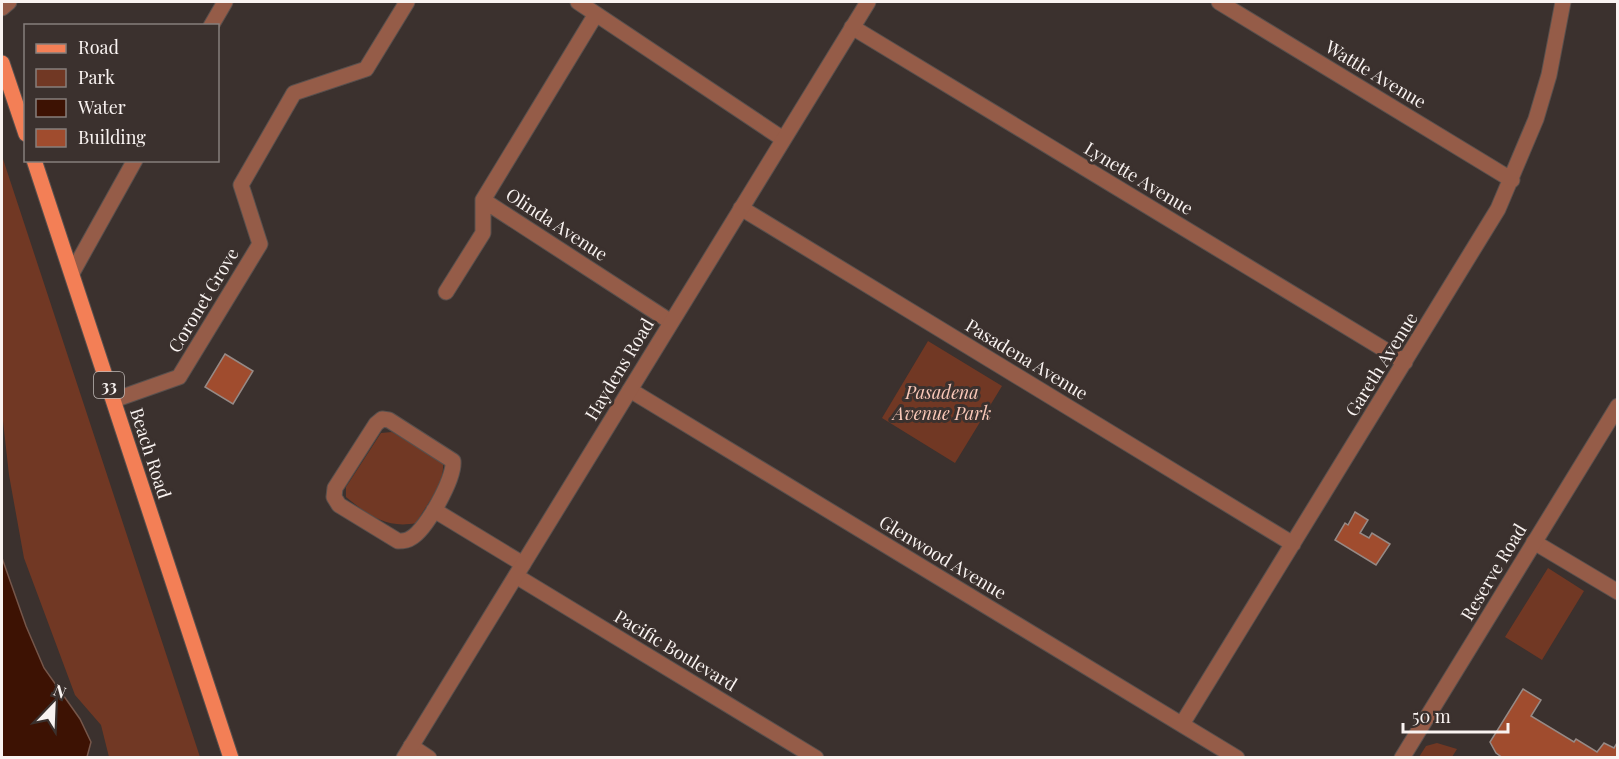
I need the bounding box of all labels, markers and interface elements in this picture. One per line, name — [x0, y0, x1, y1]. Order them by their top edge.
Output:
legend — [24, 24, 219, 162]
street label: Wattle Avenue — [1320, 34, 1431, 114]
text: Road — [78, 35, 119, 59]
text: Park — [78, 65, 115, 89]
text: Water — [77, 95, 126, 119]
text: Building — [78, 125, 146, 149]
street label: Lynette Avenue — [1080, 136, 1198, 220]
street label: Olinda Avenue — [501, 182, 613, 266]
street label: Coronet Grove — [162, 243, 244, 357]
street label: Gareth Avenue — [1339, 307, 1423, 421]
street label: Haydens Road — [579, 313, 659, 425]
street label: Pasadena Avenue — [961, 313, 1093, 405]
road number: 33 — [94, 372, 124, 398]
park label: Pasadena Avenue Park — [891, 380, 991, 425]
street label: Beach Road — [125, 405, 177, 502]
street label: Glenwood Avenue — [875, 510, 1011, 604]
street label: Reserve Road — [1455, 519, 1532, 625]
street label: Pacific Boulevard — [610, 604, 742, 696]
north arrow — [24, 675, 84, 735]
text: N — [51, 679, 70, 703]
scale bar — [1403, 696, 1508, 734]
text: 50 m — [1412, 704, 1451, 728]

